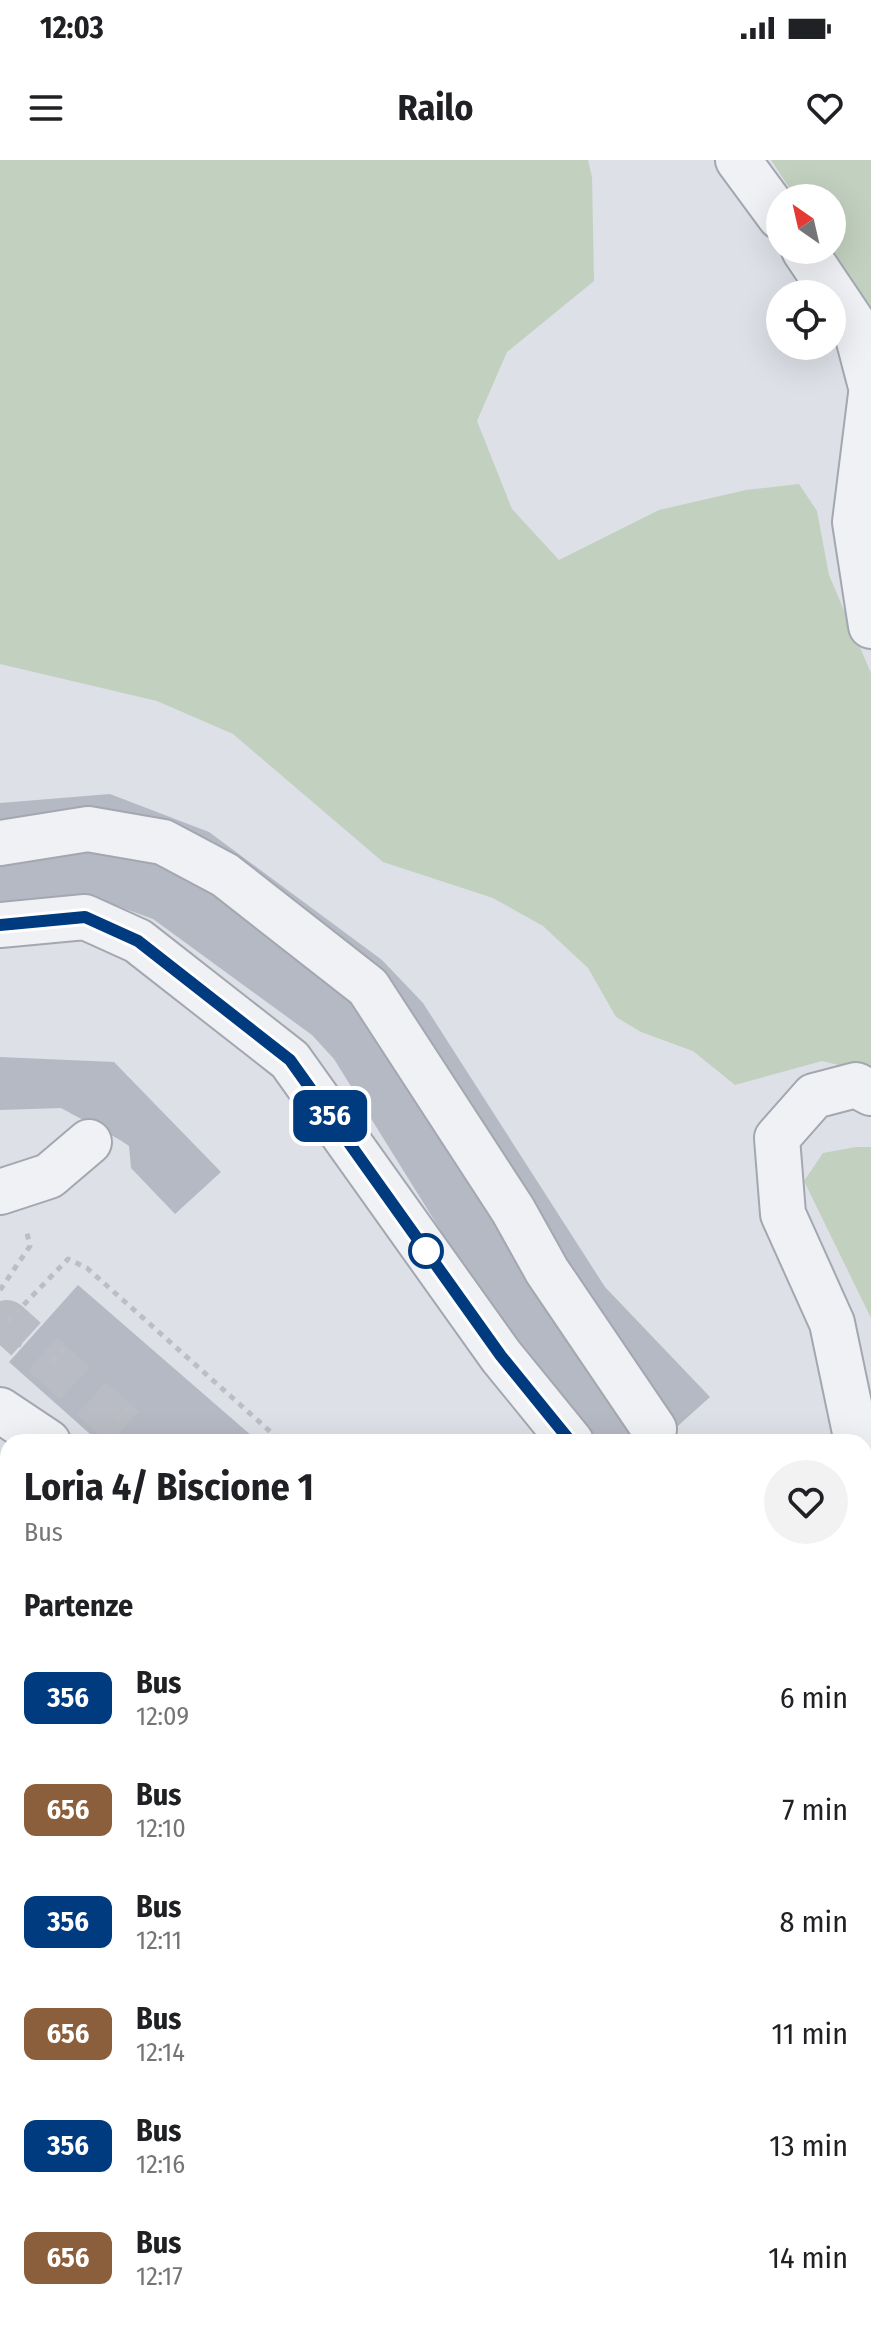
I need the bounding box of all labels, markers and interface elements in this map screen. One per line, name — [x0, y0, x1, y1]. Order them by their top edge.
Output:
text: 12:03 — [40, 10, 104, 46]
icon: menu — [24, 86, 68, 130]
text: Railo — [398, 86, 473, 130]
icon: heart — [803, 86, 847, 130]
north arrow — [766, 184, 846, 264]
map controls — [766, 184, 846, 360]
button: locate — [766, 280, 846, 360]
line badge: 356 — [284, 1090, 376, 1142]
text: 356 — [309, 1099, 351, 1132]
unlabelled marker — [409, 1234, 443, 1268]
button: heart — [764, 1460, 848, 1544]
text: Loria 4/ Biscione 1 — [24, 1464, 314, 1510]
text: Bus — [24, 1517, 63, 1548]
text: Partenze — [24, 1588, 133, 1624]
text: Bus — [136, 1665, 181, 1701]
text: 6 min — [780, 1680, 848, 1716]
text: 356 — [47, 1681, 89, 1714]
text: 12:09 — [136, 1701, 189, 1732]
text: Bus — [136, 1777, 181, 1813]
text: 7 min — [782, 1792, 848, 1828]
text: 656 — [47, 1793, 89, 1826]
text: 12:10 — [136, 1813, 186, 1844]
text: Bus — [136, 1889, 181, 1925]
text: 8 min — [780, 1904, 848, 1940]
text: 356 — [47, 1905, 89, 1938]
text: 12:11 — [136, 1925, 182, 1956]
text: Bus — [136, 2001, 181, 2037]
text: 11 min — [772, 2016, 848, 2052]
text: 656 — [47, 2017, 89, 2050]
text: 12:14 — [136, 2037, 185, 2068]
text: Bus — [136, 2113, 181, 2149]
text: 13 min — [769, 2128, 848, 2164]
text: 356 — [47, 2129, 89, 2162]
text: 12:16 — [136, 2149, 185, 2180]
text: Bus — [136, 2225, 181, 2261]
text: 14 min — [768, 2240, 848, 2276]
text: 656 — [47, 2241, 89, 2274]
text: 12:17 — [136, 2261, 183, 2292]

